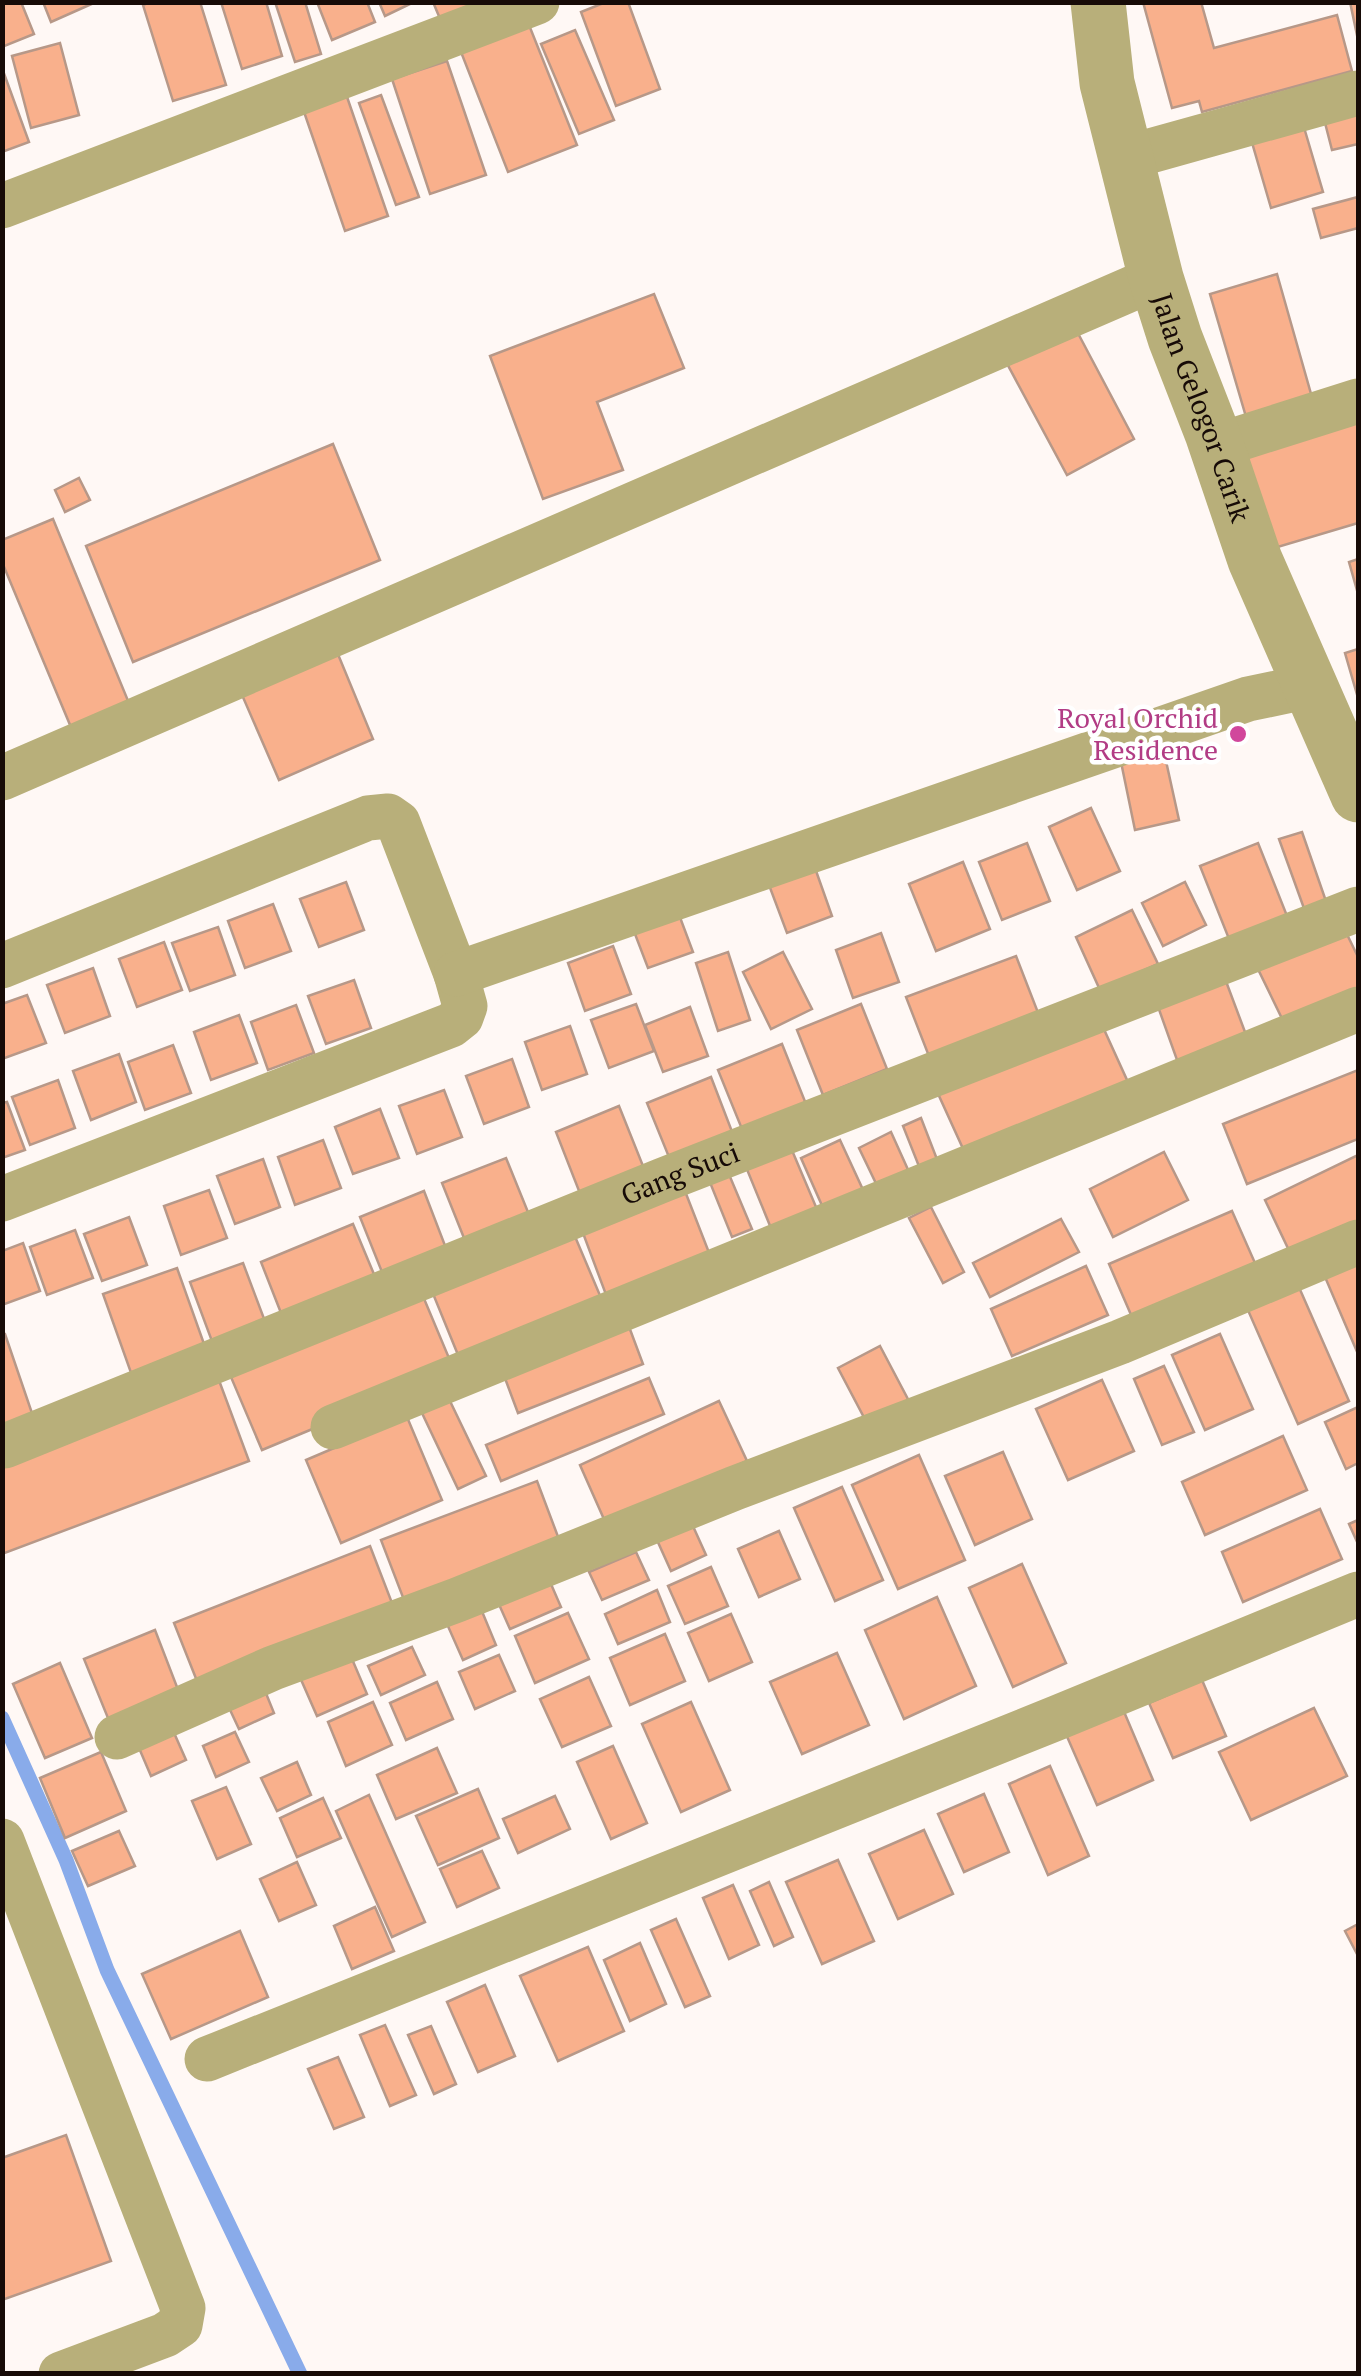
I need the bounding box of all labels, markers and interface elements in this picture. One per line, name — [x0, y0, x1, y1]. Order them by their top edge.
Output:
street label: Jalan Gelogor Carik — [1144, 289, 1260, 527]
place label: Royal Orchid Residence — [1057, 699, 1218, 768]
marker: Royal Orchid Residence — [1227, 723, 1249, 745]
street label: Gang Suci — [615, 1133, 744, 1213]

